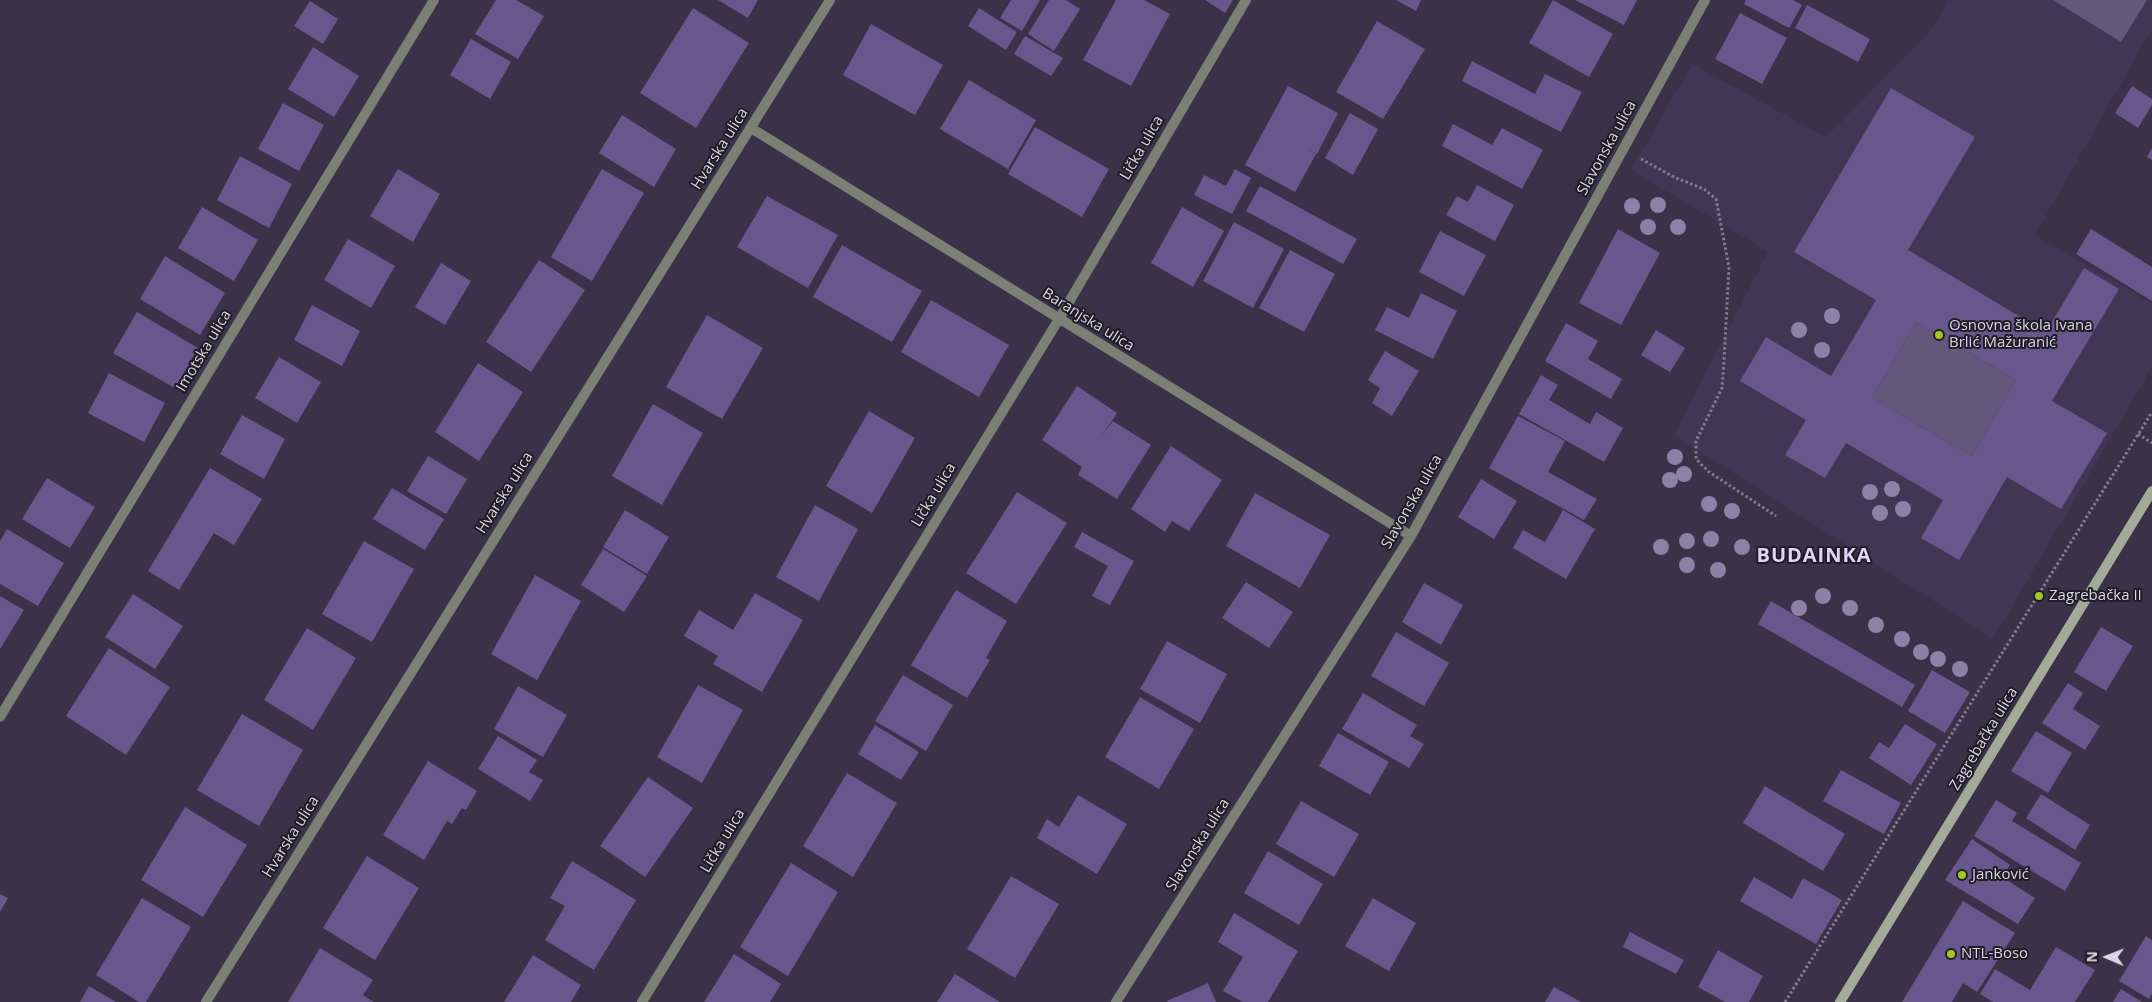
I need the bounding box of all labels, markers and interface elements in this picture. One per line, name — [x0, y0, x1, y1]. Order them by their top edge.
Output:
street label: Slavonska ulica — [1574, 97, 1640, 199]
street label: Hvarska ulica — [688, 105, 752, 193]
street label: Lička ulica — [1116, 113, 1168, 183]
street label: Baranjska ulica — [1039, 285, 1137, 355]
street label: Imotska ulica — [173, 307, 235, 395]
place label: Osnovna škola Ivana Brlić Mažuranić — [1949, 317, 2093, 352]
marker: Osnovna škola Ivana Brlić Mažuranić — [1933, 329, 1945, 341]
street label: Hvarska ulica — [473, 449, 537, 537]
street label: Slavonska ulica — [1378, 452, 1446, 552]
street label: Lička ulica — [908, 460, 960, 530]
district label: BUDAINKA — [1755, 544, 1873, 568]
place label: Zagrebačka II — [2049, 587, 2142, 605]
marker: Zagrebačka II — [2033, 590, 2045, 602]
street label: Zagrebačka ulica — [1946, 684, 2022, 794]
street label: Hvarska ulica — [259, 793, 323, 881]
street label: Slavonska ulica — [1162, 795, 1234, 895]
street label: Lička ulica — [697, 806, 749, 876]
place label: Janković — [1972, 866, 2029, 884]
marker: Janković — [1956, 869, 1968, 881]
north arrow — [2082, 932, 2132, 982]
place label: NTL-Boso — [1961, 945, 2028, 963]
marker: NTL-Boso — [1945, 948, 1957, 960]
text: N — [2082, 951, 2101, 963]

